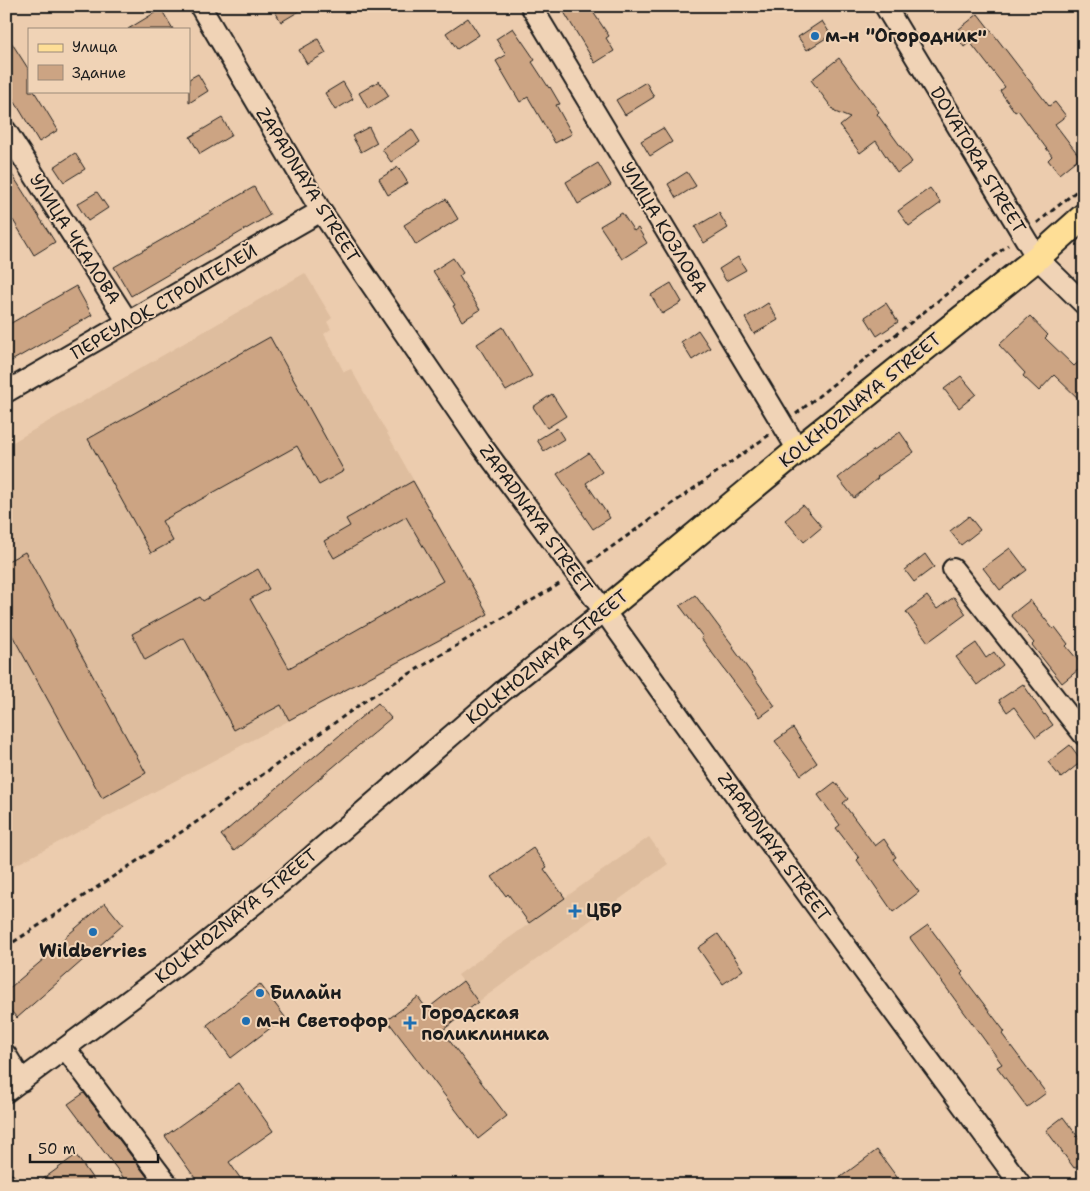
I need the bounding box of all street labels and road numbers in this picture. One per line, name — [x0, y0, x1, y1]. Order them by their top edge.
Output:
street label: DOVATORA STREET — [925, 82, 1031, 238]
street label: ZAPADNAYA STREET — [251, 103, 365, 267]
street label: УЛИЦА КОЗЛОВА — [615, 158, 713, 298]
street label: УЛИЦА ЧКАЛОВА — [24, 169, 126, 309]
street label: ПЕРЕУЛОК СТРОИТЕЛЕЙ — [66, 239, 262, 365]
street label: KOLKHOZNAYA STREET — [774, 327, 946, 473]
street label: ZAPADNAYA STREET — [474, 440, 598, 598]
street label: KOLKHOZNAYA STREET — [461, 584, 633, 730]
street label: ZAPADNAYA STREET — [712, 768, 836, 926]
street label: KOLKHOZNAYA STREET — [150, 843, 322, 989]

